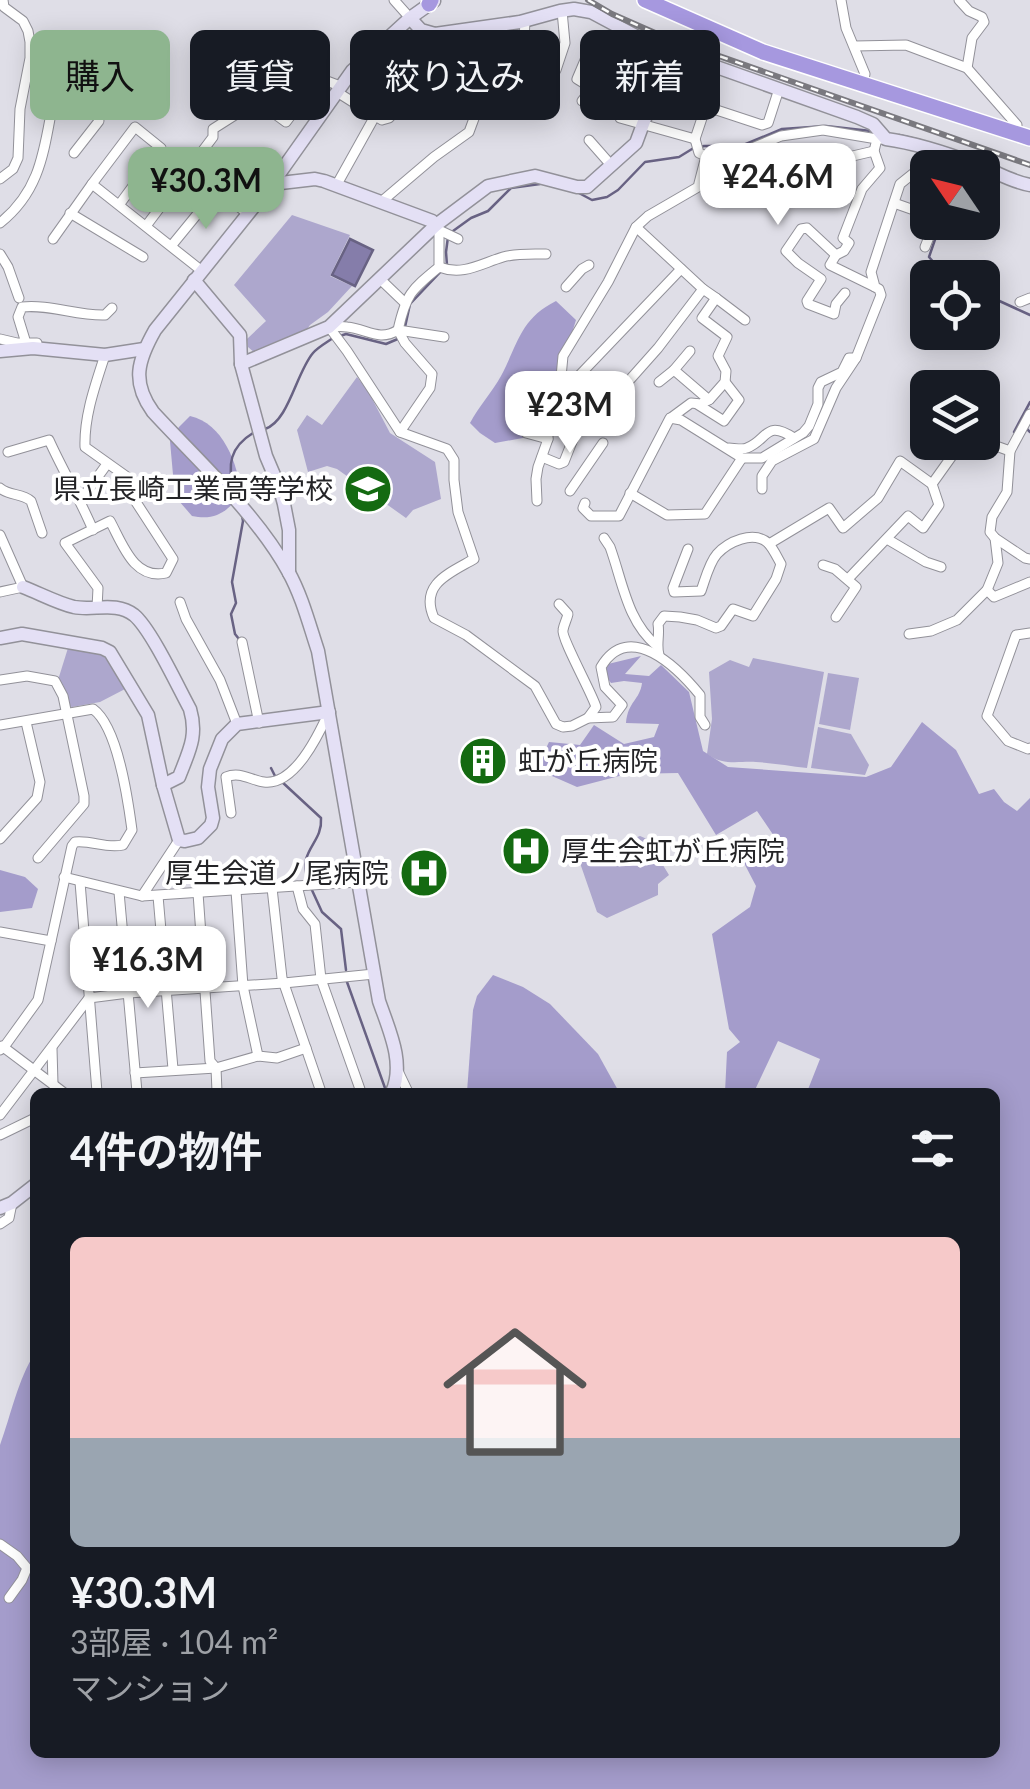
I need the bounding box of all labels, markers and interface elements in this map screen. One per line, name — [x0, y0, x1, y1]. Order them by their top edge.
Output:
chip: 購入 — [30, 30, 170, 120]
chip: 賃貸 — [190, 30, 330, 120]
chip: 絞り込み — [350, 30, 560, 120]
chip: 新着 — [580, 30, 720, 120]
pin: ¥24.6M — [697, 143, 859, 228]
pin: ¥30.3M — [125, 147, 287, 232]
north arrow — [910, 150, 1000, 240]
map controls — [910, 150, 1000, 460]
text: ¥24.6M — [722, 156, 834, 195]
text: ¥30.3M — [150, 160, 262, 199]
button: locate — [910, 260, 1000, 350]
button: layers — [910, 370, 1000, 460]
pin: ¥23M — [511, 371, 629, 456]
text: ¥23M — [527, 384, 613, 423]
school or university icon: 県立長崎工業高等学校 — [342, 463, 394, 515]
place label: 県立長崎工業高等学校 — [53, 471, 333, 505]
building icon: 虹が丘病院 — [457, 735, 509, 787]
place label: 虹が丘病院 — [518, 743, 658, 777]
hospital icon: 厚生会虹が丘病院 — [500, 825, 552, 877]
place label: 厚生会虹が丘病院 — [561, 833, 785, 867]
hospital icon: 厚生会道ノ尾病院 — [398, 847, 450, 899]
place label: 厚生会道ノ尾病院 — [165, 855, 389, 889]
pin: ¥16.3M — [67, 926, 229, 1011]
text: ¥16.3M — [92, 939, 204, 978]
icon: filters — [905, 1121, 960, 1176]
text: 4件の物件 — [70, 1126, 262, 1176]
icon: home — [425, 1302, 605, 1482]
text: ¥30.3M — [70, 1567, 217, 1617]
text: 3部屋 · 104 m² — [70, 1622, 278, 1661]
text: マンション — [70, 1668, 230, 1707]

